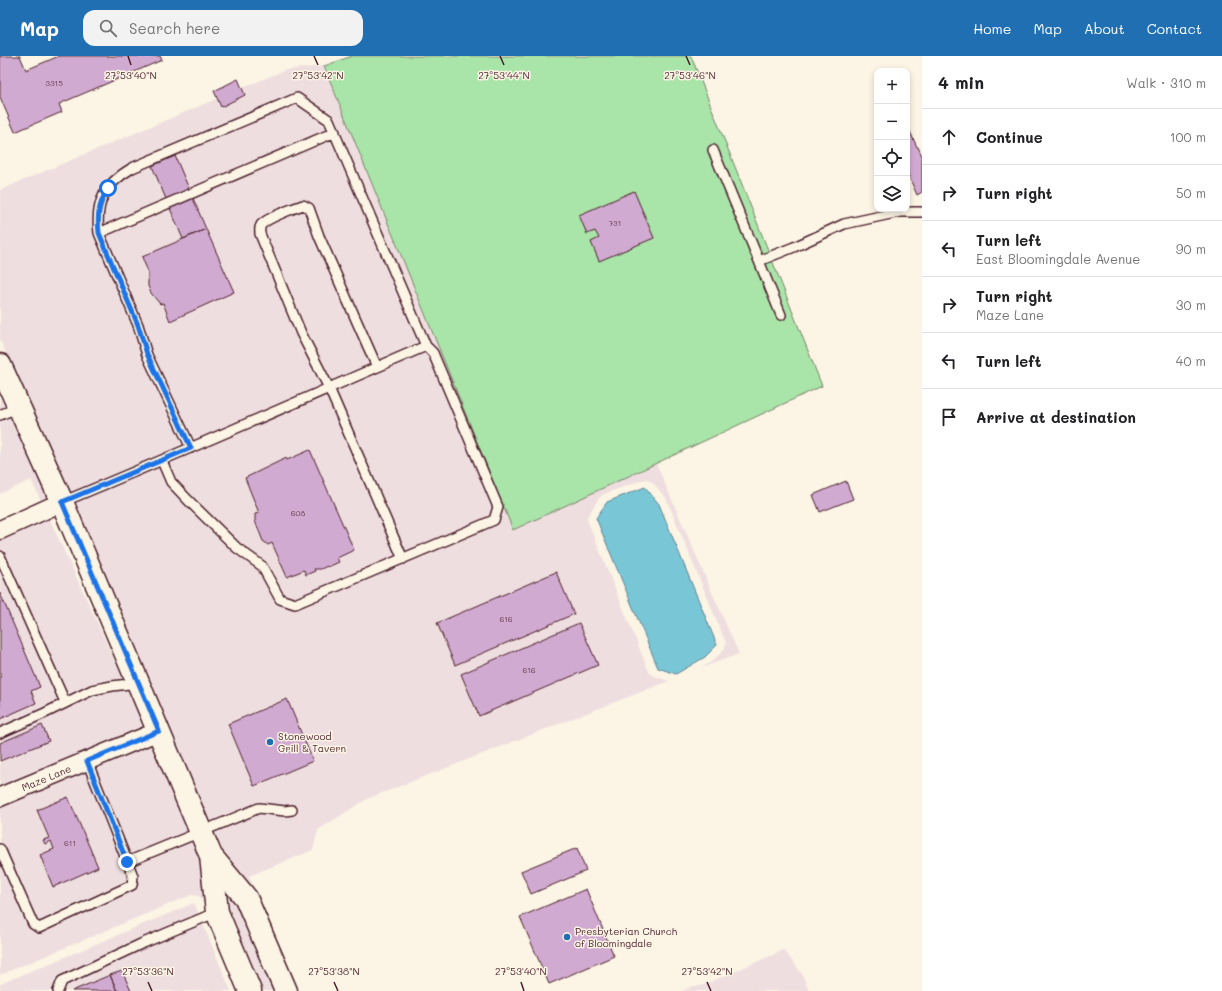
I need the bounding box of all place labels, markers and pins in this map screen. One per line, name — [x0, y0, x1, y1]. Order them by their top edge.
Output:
place label: Stonewood Grill & Tavern — [278, 729, 346, 755]
marker: Stonewood Grill & Tavern — [265, 737, 275, 747]
place label: Presbyterian Church of Bloomingdale — [575, 924, 678, 950]
marker: Presbyterian Church of Bloomingdale — [562, 932, 572, 942]

